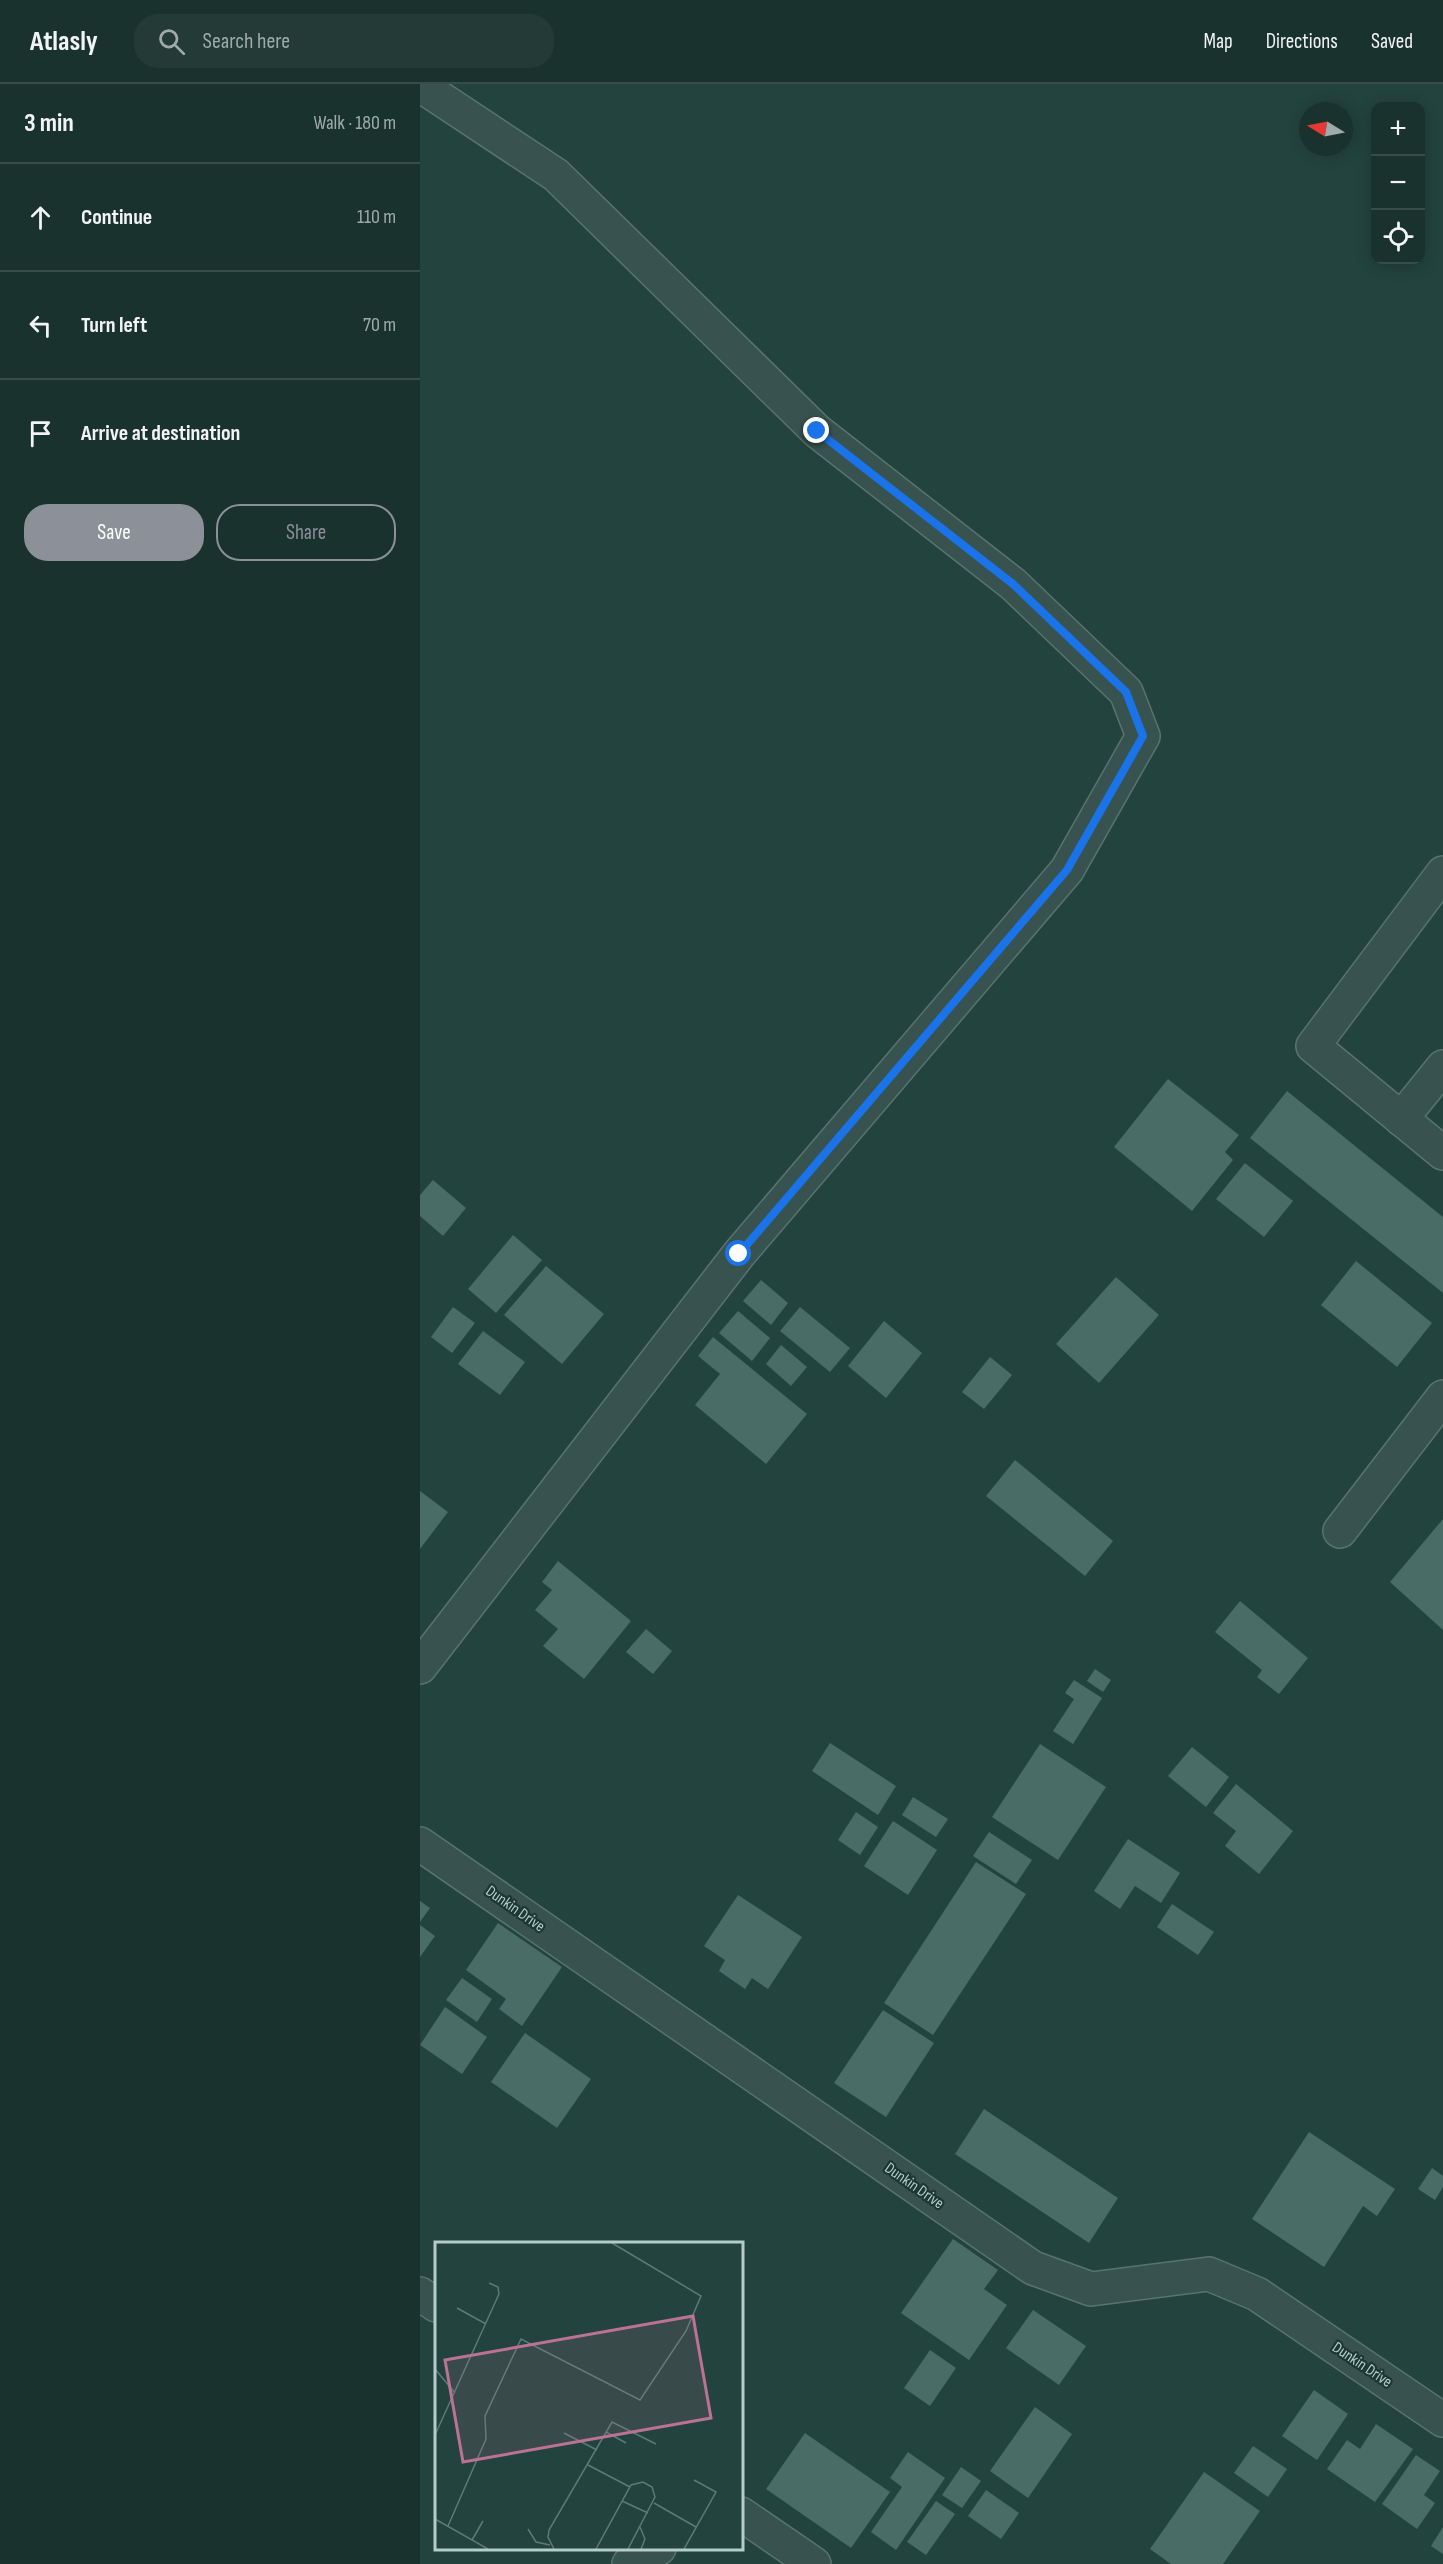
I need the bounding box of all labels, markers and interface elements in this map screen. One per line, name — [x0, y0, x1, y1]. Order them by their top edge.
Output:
search box — [134, 14, 554, 68]
text: Atlasly — [30, 25, 98, 58]
icon: search — [155, 25, 188, 58]
text: Search here — [203, 28, 290, 55]
text: Map — [1203, 29, 1233, 54]
text: Directions — [1266, 29, 1338, 54]
text: Saved — [1371, 29, 1413, 54]
north arrow — [1299, 102, 1353, 156]
map controls — [1371, 102, 1425, 264]
button: + — [1371, 102, 1425, 156]
text: 3 min — [24, 108, 74, 139]
text: Walk · 180 m — [313, 111, 396, 135]
button: − — [1371, 156, 1425, 210]
icon: ahead — [24, 201, 57, 234]
text: Continue — [81, 204, 152, 231]
text: 110 m — [357, 205, 396, 229]
button: locate — [1371, 210, 1425, 264]
icon: left — [24, 309, 57, 342]
text: Turn left — [81, 312, 147, 339]
text: 70 m — [363, 313, 396, 337]
icon: arrive — [24, 417, 57, 450]
route end — [803, 417, 829, 443]
text: Arrive at destination — [81, 420, 240, 447]
button: Save — [24, 504, 204, 561]
button: Share — [216, 504, 396, 561]
route start — [725, 1240, 751, 1266]
street label: Dunkin Drive — [482, 1882, 548, 1936]
street label: Dunkin Drive — [881, 2159, 947, 2213]
inset map — [435, 2242, 742, 2549]
street label: Dunkin Drive — [1329, 2338, 1395, 2392]

